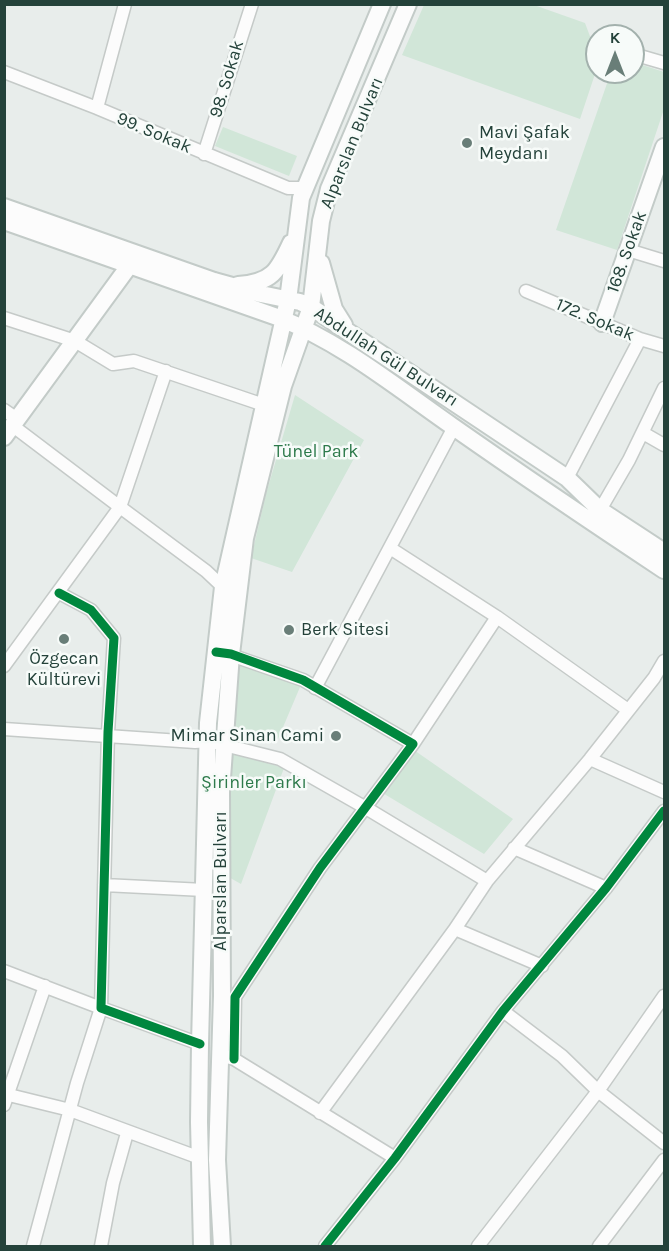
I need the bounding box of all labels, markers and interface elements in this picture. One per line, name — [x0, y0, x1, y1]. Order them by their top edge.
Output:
north arrow — [585, 24, 645, 84]
text: K — [610, 28, 620, 47]
street label: 98. Sokak — [205, 38, 249, 120]
street label: Alparslan Bulvarı — [316, 74, 388, 212]
street label: 99. Sokak — [113, 108, 195, 158]
place label: Mavi Şafak Meydanı — [479, 122, 570, 164]
marker: Mavi Şafak Meydanı — [460, 136, 474, 150]
street label: 168. Sokak — [602, 208, 652, 296]
street label: 172. Sokak — [552, 294, 638, 346]
street label: Abdullah Gül Bulvarı — [310, 302, 462, 412]
park label: Tünel Park — [274, 441, 358, 463]
place label: Berk Sitesi — [301, 619, 389, 641]
marker: Berk Sitesi — [282, 623, 296, 637]
marker: Özgecan Kültürevi — [57, 632, 71, 646]
place label: Özgecan Kültürevi — [27, 648, 101, 690]
place label: Mimar Sinan Cami — [171, 725, 324, 747]
marker: Mimar Sinan Cami — [329, 729, 343, 743]
park label: Şirinler Parkı — [201, 772, 307, 794]
street label: Alparslan Bulvarı — [210, 811, 232, 951]

